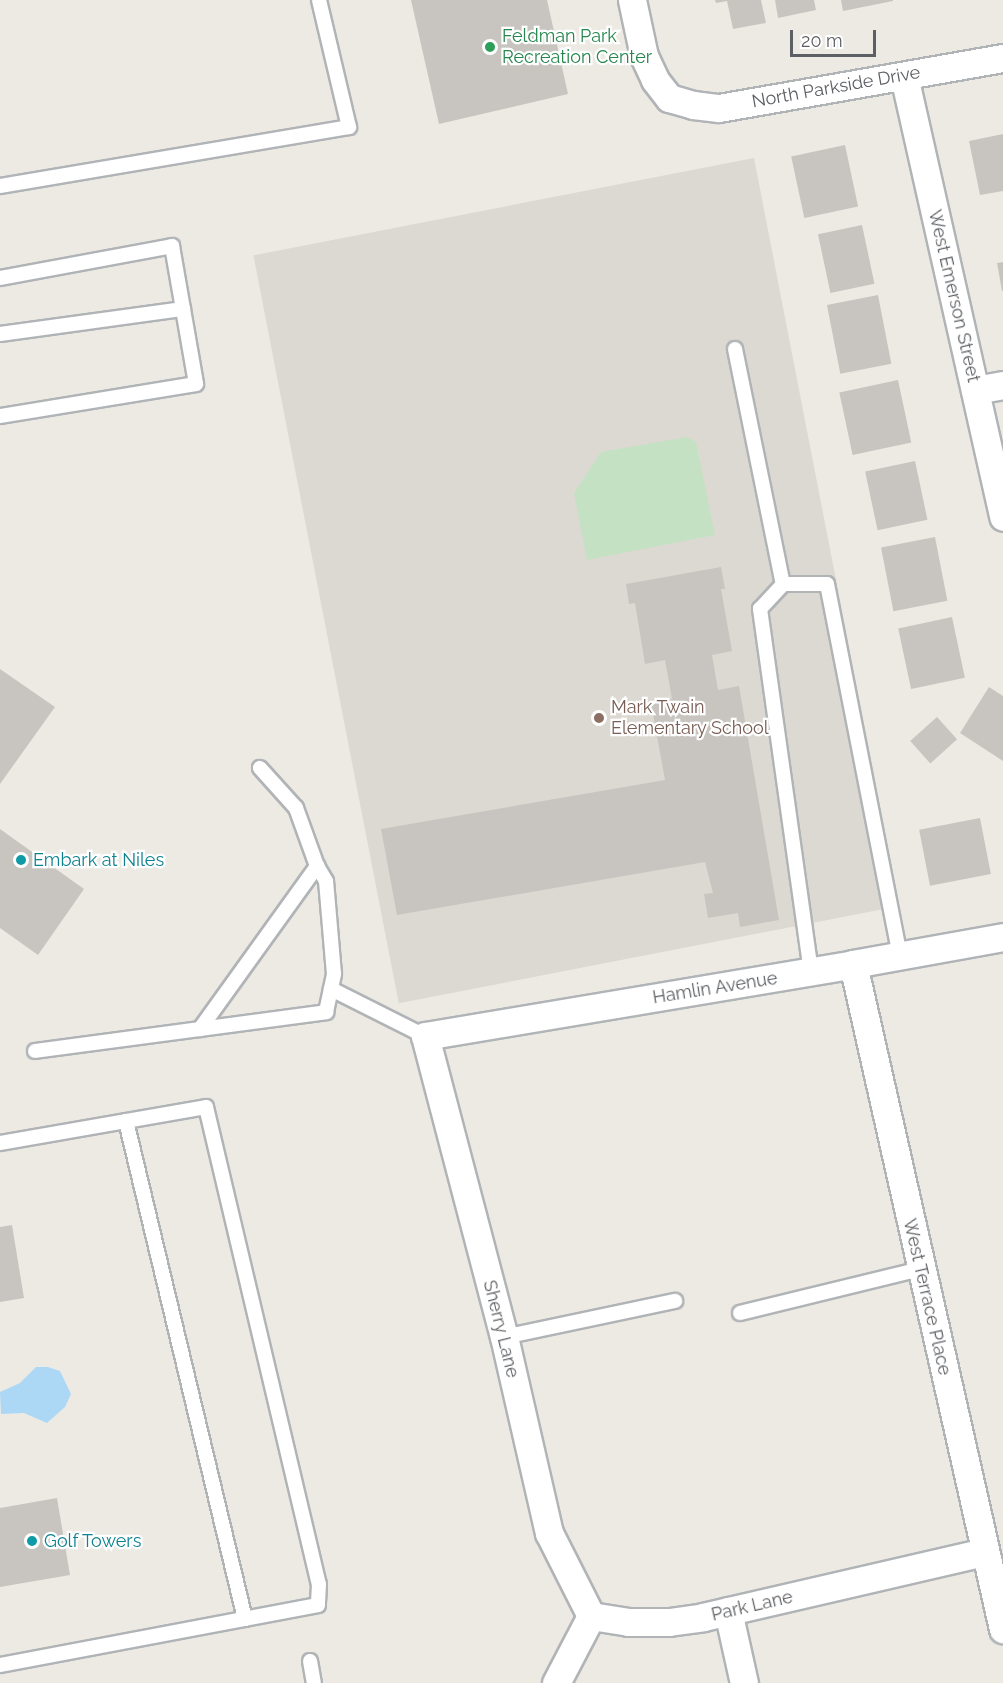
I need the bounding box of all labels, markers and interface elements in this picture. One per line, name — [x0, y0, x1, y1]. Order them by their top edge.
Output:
scale bar — [793, 18, 878, 56]
place label: Feldman Park Recreation Center — [502, 26, 652, 68]
text: 20 m — [801, 30, 843, 51]
marker: Feldman Park Recreation Center — [483, 40, 497, 54]
street label: North Parkside Drive — [750, 62, 922, 112]
street label: West Emerson Street — [924, 208, 984, 384]
place label: Mark Twain Elementary School — [611, 697, 769, 740]
marker: Mark Twain Elementary School — [592, 711, 606, 725]
place label: Embark at Niles — [33, 849, 164, 871]
marker: Embark at Niles — [14, 853, 28, 867]
street label: Hamlin Avenue — [651, 967, 779, 1009]
street label: West Terrace Place — [898, 1216, 956, 1378]
street label: Sherry Lane — [478, 1278, 524, 1380]
place label: Golf Towers — [44, 1530, 142, 1552]
marker: Golf Towers — [25, 1534, 39, 1548]
street label: Park Lane — [709, 1586, 795, 1626]

